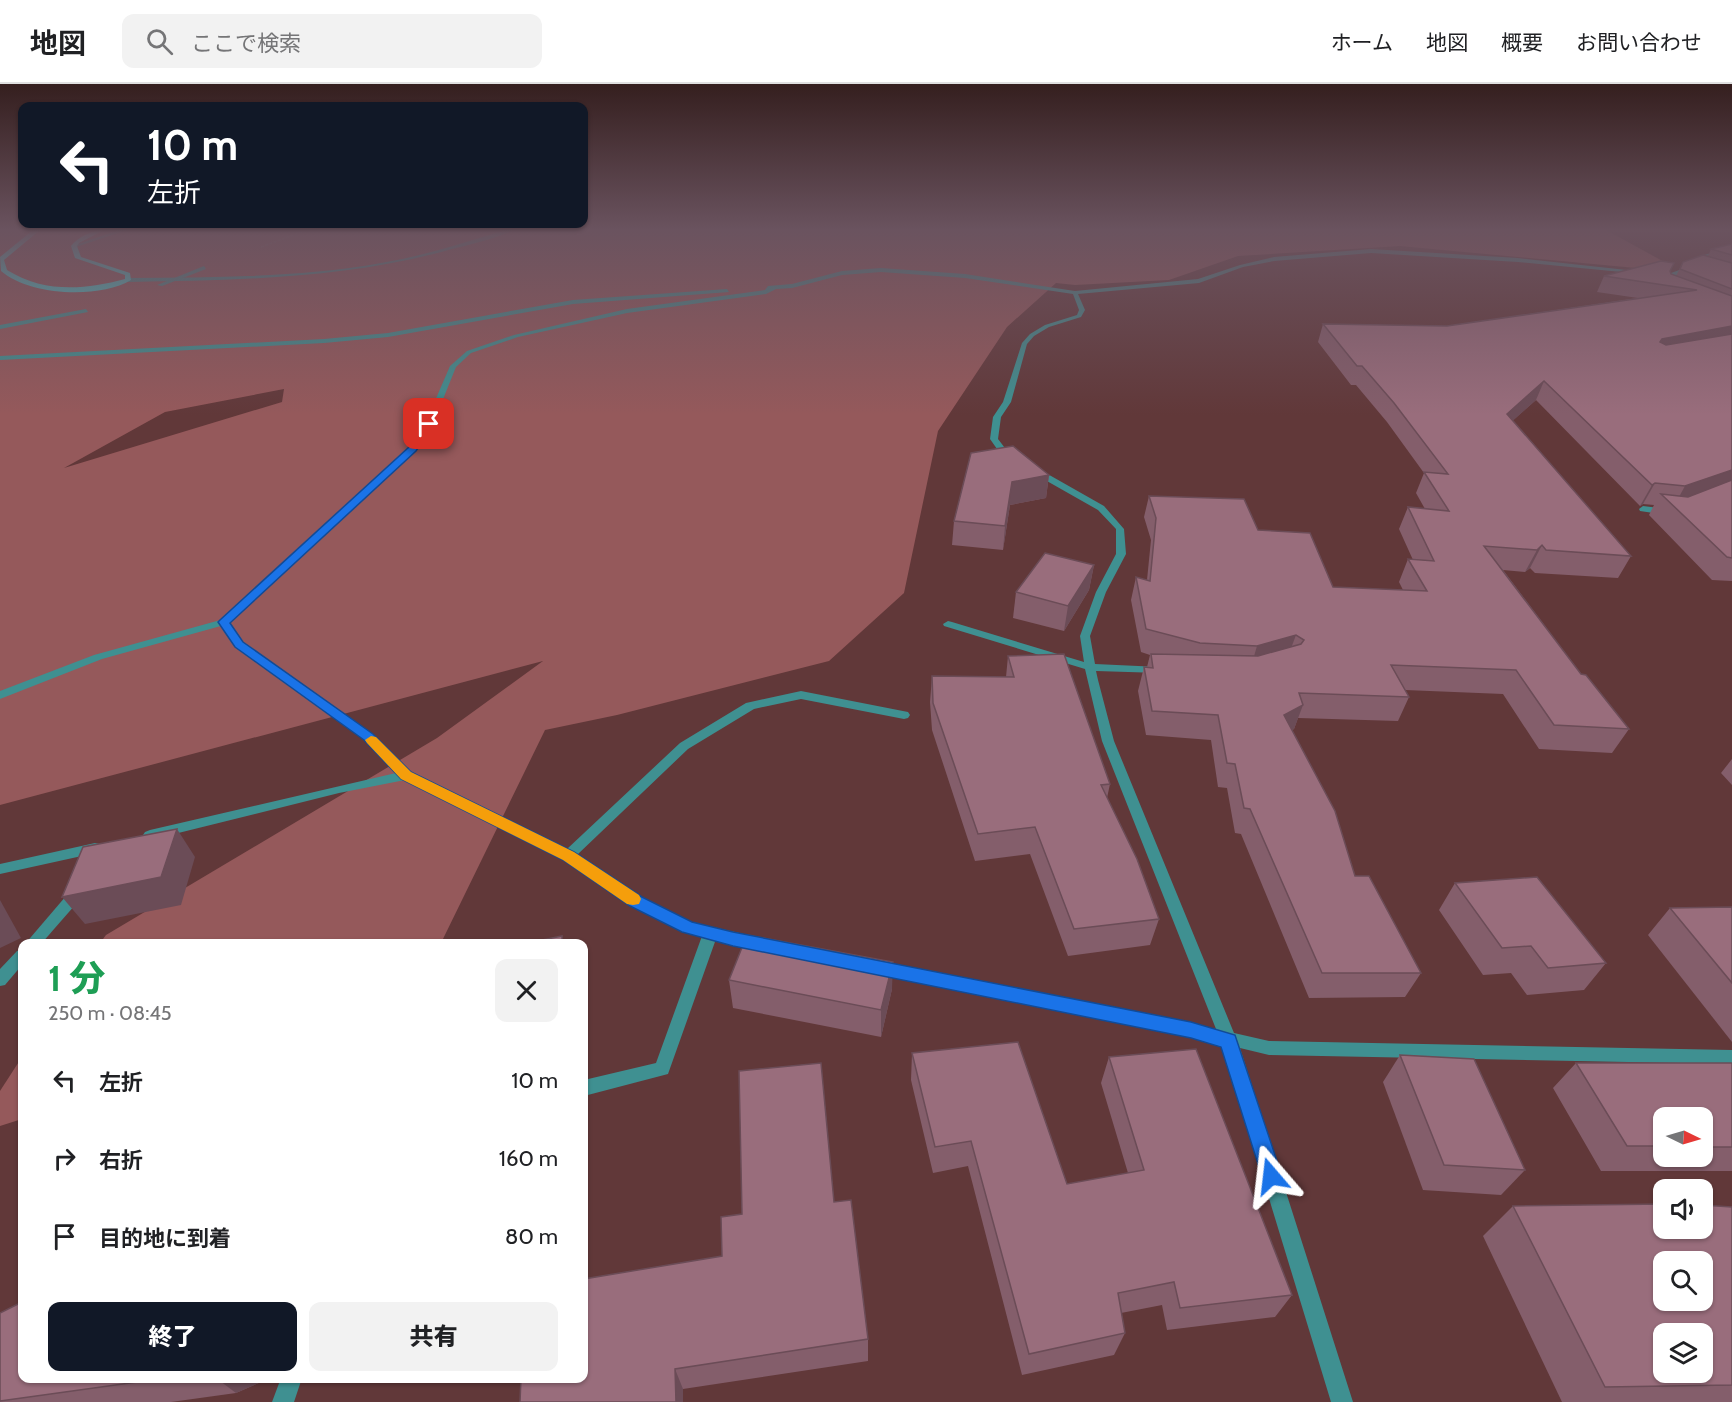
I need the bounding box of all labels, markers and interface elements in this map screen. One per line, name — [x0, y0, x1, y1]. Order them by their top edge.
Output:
search box — [122, 14, 542, 68]
icon: search — [143, 25, 176, 58]
text: 地図 — [30, 26, 86, 60]
text: ここで検索 — [191, 30, 301, 57]
text: ホーム — [1331, 30, 1393, 55]
text: 地図 — [1426, 30, 1468, 55]
text: 概要 — [1501, 30, 1543, 55]
text: お問い合わせ — [1576, 30, 1702, 55]
text: 10 m — [147, 119, 238, 171]
icon: left — [48, 126, 126, 204]
text: 左折 — [147, 176, 201, 209]
pin — [403, 398, 454, 449]
icon: arrive — [412, 407, 445, 440]
text: 1 分 — [48, 956, 105, 1000]
button: close — [495, 959, 558, 1022]
text: 250 m · 08:45 — [48, 1001, 172, 1025]
icon: left — [48, 1064, 81, 1097]
text: 10 m — [511, 1067, 558, 1094]
text: 左折 — [99, 1069, 143, 1096]
north arrow — [1653, 1107, 1713, 1167]
map controls — [1653, 1107, 1713, 1383]
icon: right — [48, 1142, 81, 1175]
position arrow — [1239, 1144, 1303, 1208]
text: 160 m — [499, 1145, 558, 1172]
text: 右折 — [99, 1147, 143, 1174]
button: sound — [1653, 1179, 1713, 1239]
icon: arrive — [48, 1220, 81, 1253]
text: 80 m — [505, 1223, 558, 1250]
text: 目的地に到着 — [99, 1225, 231, 1252]
button: search — [1653, 1251, 1713, 1311]
button: 終了 — [48, 1302, 297, 1371]
button: 共有 — [309, 1302, 558, 1371]
button: layers — [1653, 1323, 1713, 1383]

